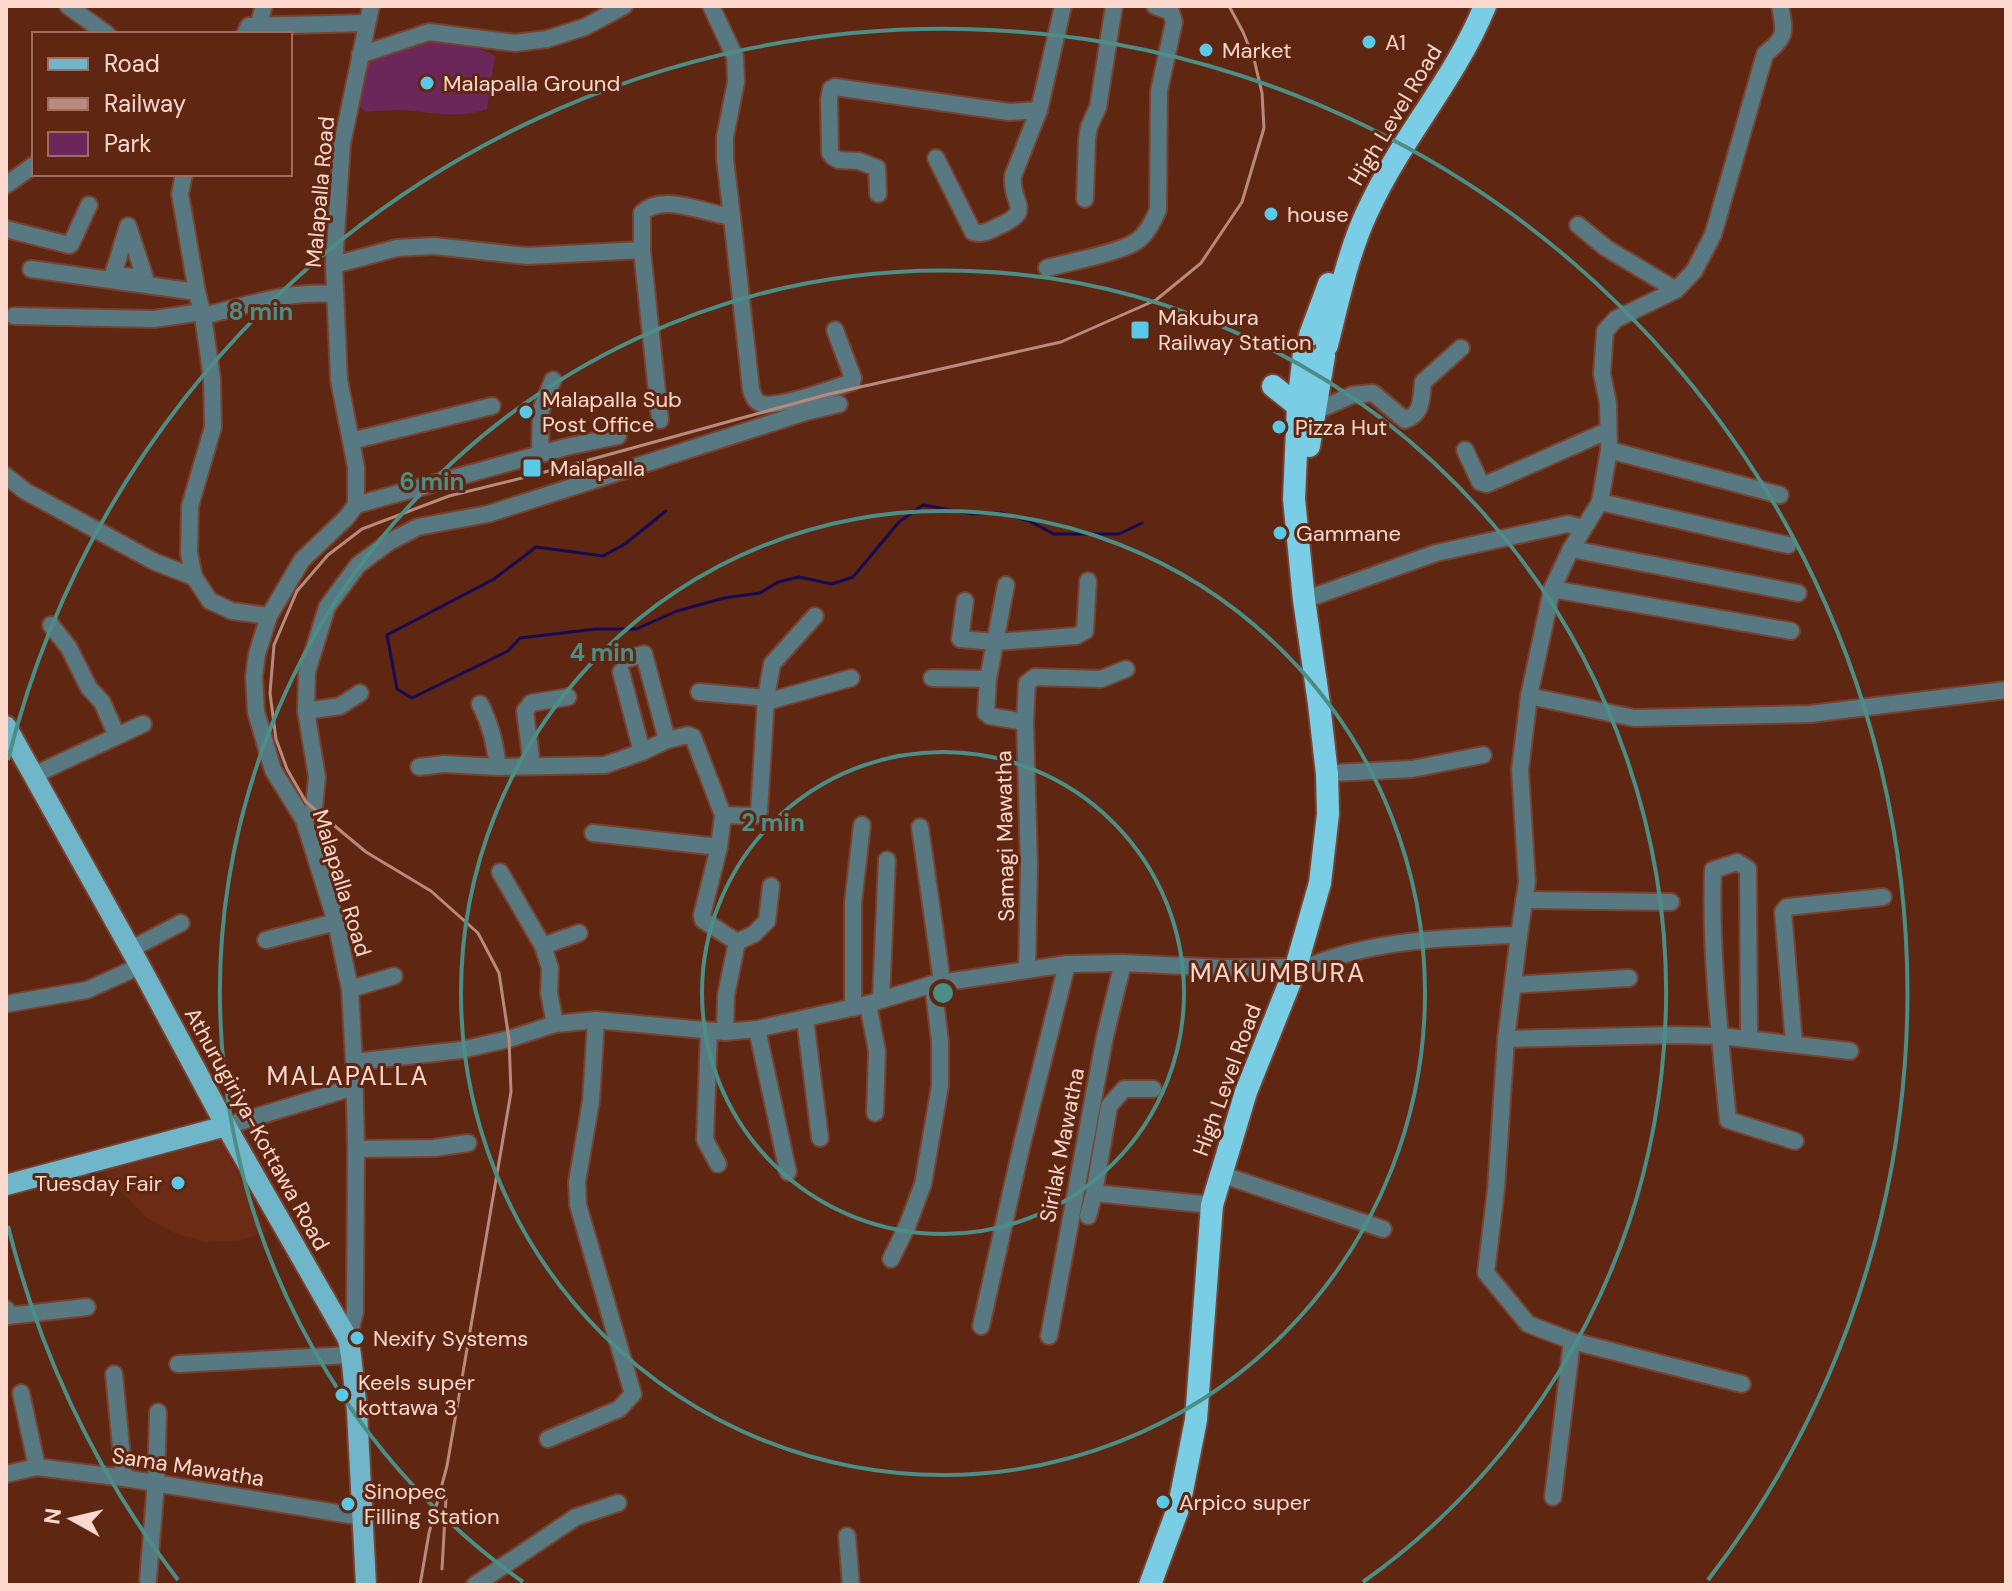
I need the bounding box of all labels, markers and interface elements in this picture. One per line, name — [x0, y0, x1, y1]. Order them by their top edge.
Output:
place label: A1 — [1385, 28, 1406, 57]
legend — [32, 32, 292, 176]
marker: A1 — [1360, 33, 1378, 51]
place label: Market — [1222, 36, 1292, 65]
street label: High Level Road — [1341, 39, 1449, 191]
marker: Market — [1197, 41, 1215, 59]
text: Road — [104, 48, 160, 79]
place label: Malapalla Ground — [443, 69, 620, 98]
marker: Malapalla Ground — [418, 74, 436, 92]
text: Railway — [104, 88, 186, 119]
street label: Malapalla Road — [299, 115, 341, 269]
text: Park — [104, 128, 151, 159]
place label: house — [1287, 200, 1349, 229]
marker: house — [1262, 205, 1280, 223]
text: 8 min — [229, 296, 293, 327]
place label: Makubura Railway Station — [1158, 303, 1312, 357]
marker: Makubura Railway Station — [1129, 319, 1151, 341]
place label: Malapalla Sub Post Office — [542, 385, 682, 439]
marker: Malapalla Sub Post Office — [517, 403, 535, 421]
place label: Pizza Hut — [1295, 413, 1387, 442]
marker: Pizza Hut — [1270, 418, 1288, 436]
place label: Malapalla — [550, 454, 645, 483]
marker: Malapalla — [521, 457, 543, 479]
text: 6 min — [400, 466, 464, 497]
place label: Gammane — [1296, 519, 1401, 548]
marker: Gammane — [1271, 524, 1289, 542]
text: 4 min — [569, 637, 635, 668]
street label: Samagi Mawatha — [989, 750, 1021, 922]
street label: Malapalla Road — [306, 806, 378, 960]
text: 2 min — [741, 807, 805, 838]
district label: MAKUMBURA — [1190, 956, 1366, 990]
centre of rings — [929, 979, 957, 1007]
street label: High Level Road — [1186, 1000, 1268, 1160]
street label: Athurugiriya-Kottawa Road — [178, 1002, 336, 1256]
district label: MALAPALLA — [267, 1059, 429, 1093]
street label: Sirilak Mawatha — [1033, 1065, 1091, 1225]
place label: Tuesday Fair — [35, 1169, 162, 1198]
marker: Tuesday Fair — [169, 1174, 187, 1192]
place label: Nexify Systems — [373, 1324, 528, 1353]
marker: Nexify Systems — [348, 1329, 366, 1347]
place label: Keels super kottawa 3 — [358, 1368, 475, 1422]
marker: Keels super kottawa 3 — [333, 1386, 351, 1404]
street label: Sama Mawatha — [110, 1441, 266, 1493]
place label: Sinopec Filling Station — [364, 1477, 500, 1531]
north arrow — [32, 1479, 112, 1559]
place label: Arpico super — [1179, 1488, 1310, 1517]
marker: Arpico super — [1154, 1493, 1172, 1511]
marker: Sinopec Filling Station — [339, 1495, 357, 1513]
text: N — [37, 1506, 68, 1526]

